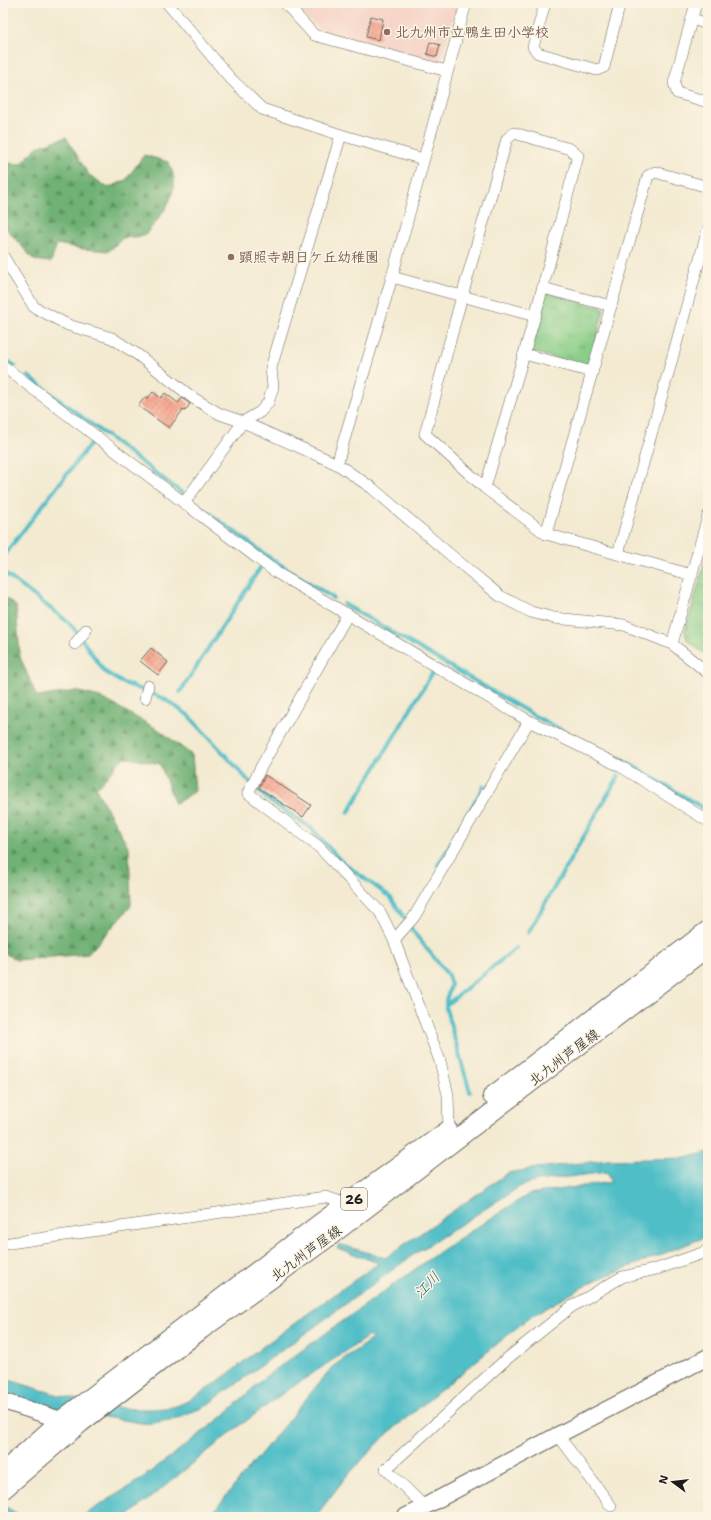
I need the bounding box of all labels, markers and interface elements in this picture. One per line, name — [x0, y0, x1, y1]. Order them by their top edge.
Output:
place label: 北九州市立鴨生田小学校 — [395, 23, 549, 41]
marker: 北九州市立鴨生田小学校 — [382, 27, 392, 37]
place label: 顕照寺朝日ケ丘幼稚園 — [239, 248, 379, 266]
marker: 顕照寺朝日ケ丘幼稚園 — [226, 252, 236, 262]
street label: 北九州芦屋線 — [525, 1025, 603, 1089]
road number: 26 — [341, 1188, 367, 1210]
street label: 北九州芦屋線 — [267, 1221, 345, 1285]
water label: 江川 — [409, 1267, 445, 1303]
north arrow — [653, 1462, 693, 1502]
text: N — [655, 1473, 672, 1486]

